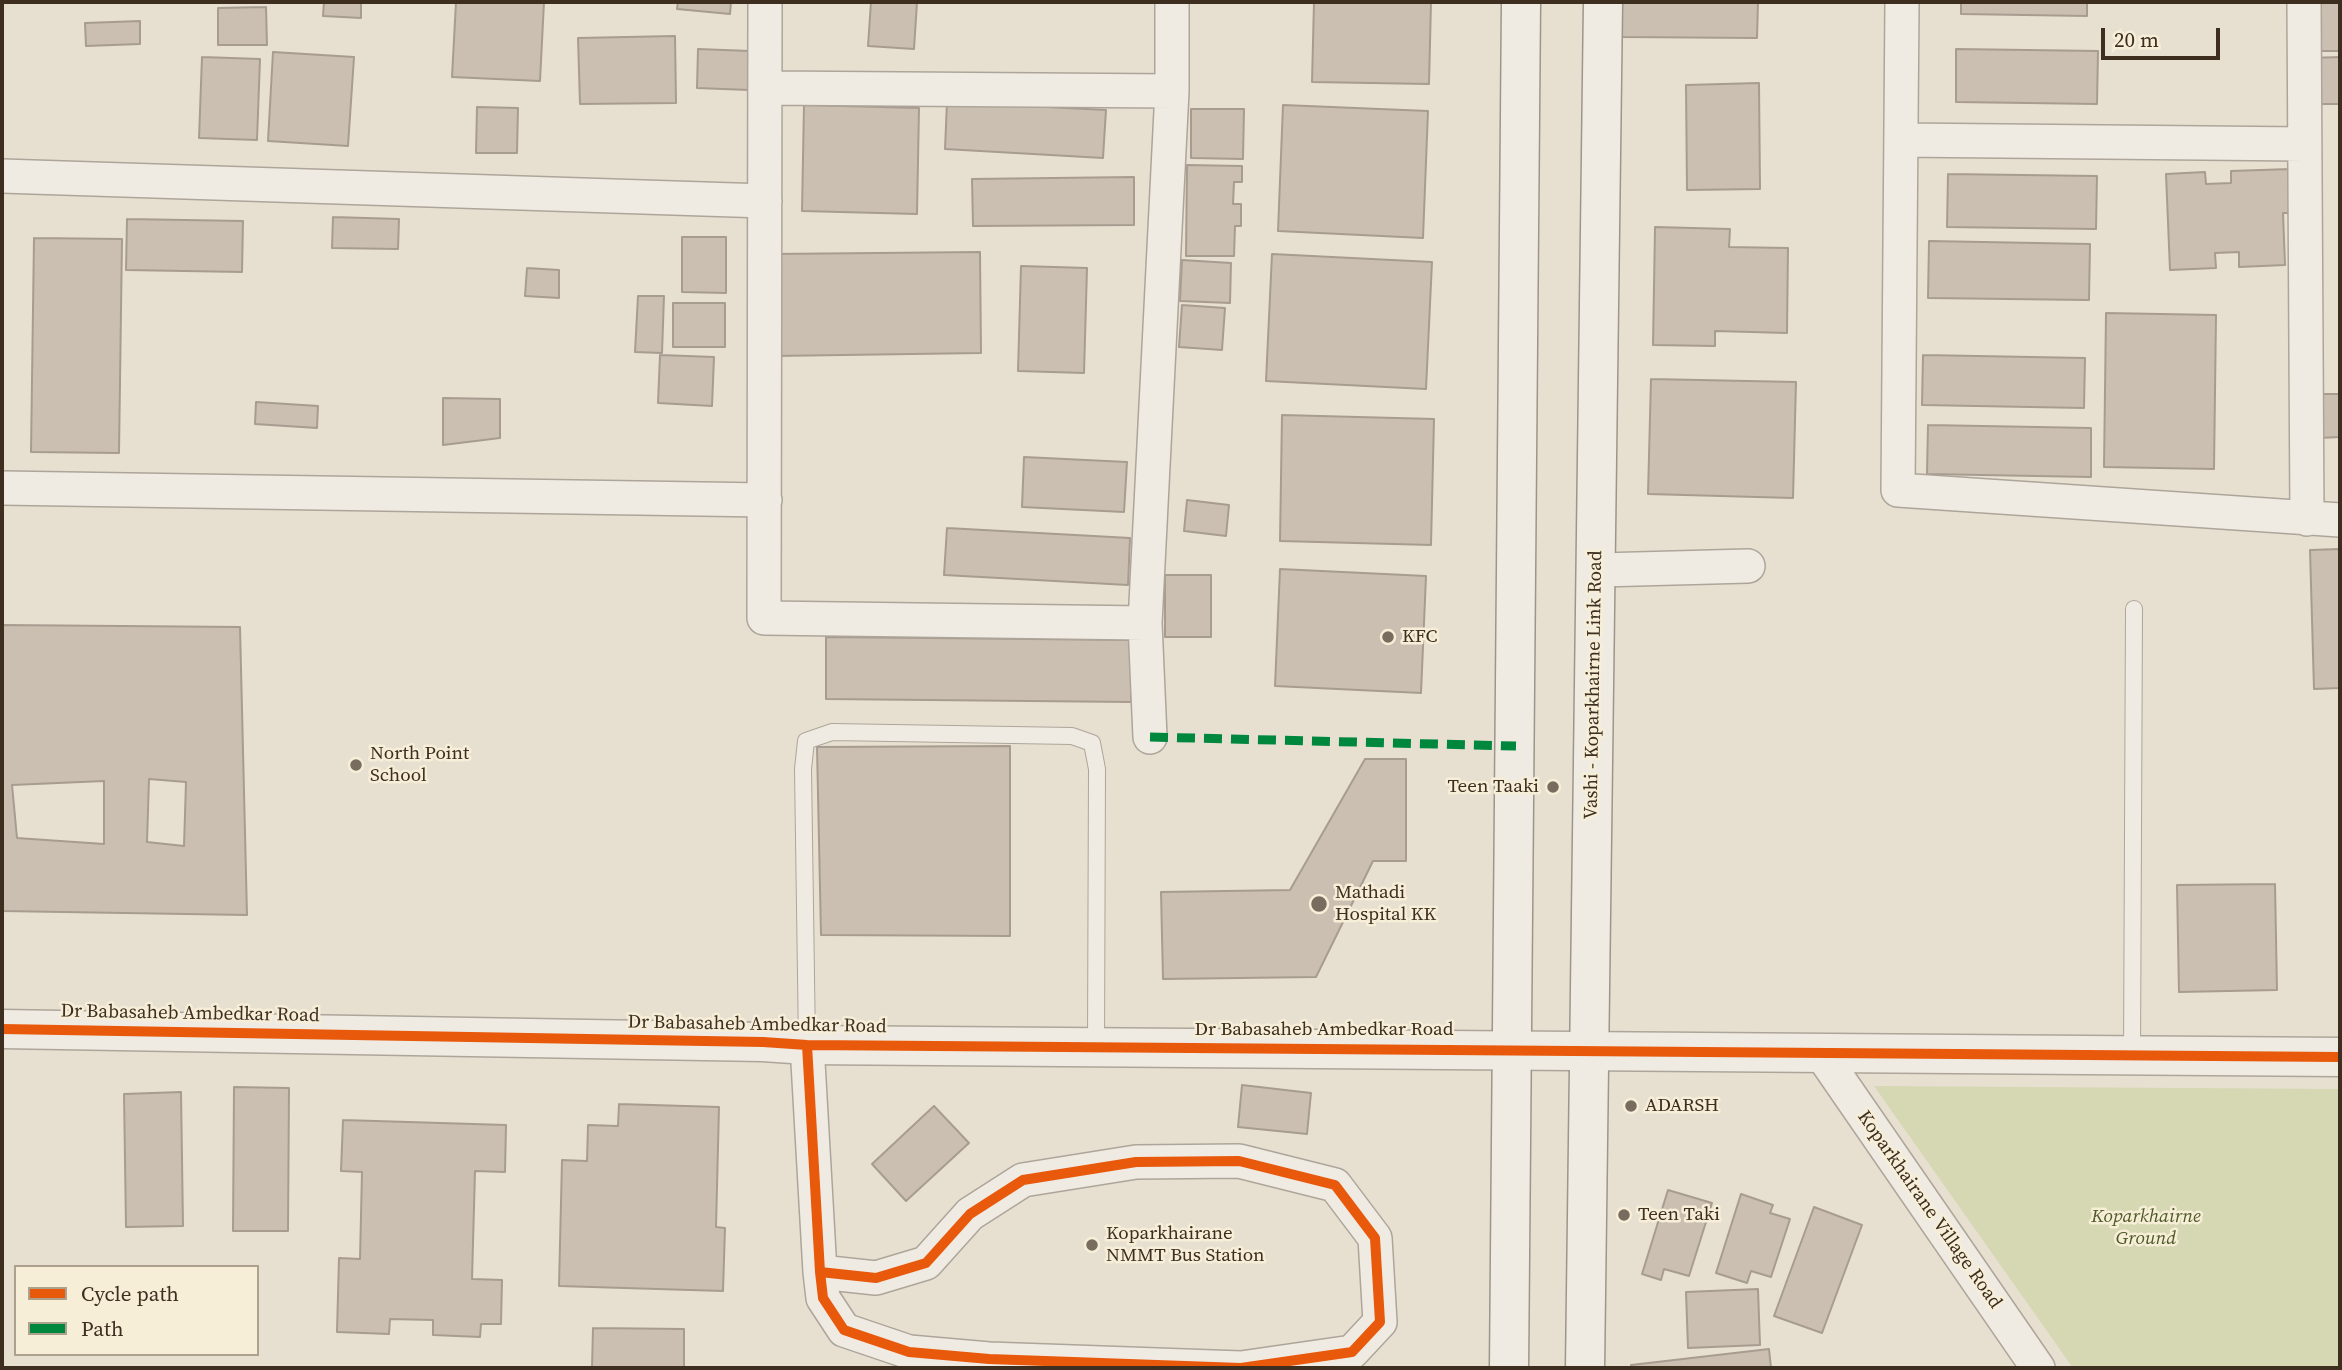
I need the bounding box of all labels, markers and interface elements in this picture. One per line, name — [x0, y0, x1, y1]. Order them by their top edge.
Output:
scale bar — [2104, 14, 2223, 58]
text: 20 m — [2114, 25, 2159, 54]
street label: Vashi - Koparkhairne Link Road — [1580, 550, 1608, 820]
place label: KFC — [1402, 626, 1437, 648]
marker: KFC — [1380, 629, 1396, 645]
place label: North Point School — [370, 743, 469, 787]
marker: North Point School — [348, 757, 364, 773]
place label: Teen Taaki — [1447, 776, 1539, 798]
marker: Teen Taaki — [1545, 779, 1561, 795]
place label: Mathadi Hospital KK — [1335, 882, 1436, 926]
marker: Mathadi Hospital KK — [1309, 894, 1329, 914]
street label: Dr Babasaheb Ambedkar Road — [60, 1000, 320, 1028]
street label: Dr Babasaheb Ambedkar Road — [627, 1011, 887, 1039]
street label: Dr Babasaheb Ambedkar Road — [1194, 1019, 1454, 1041]
place label: ADARSH — [1645, 1095, 1719, 1117]
marker: ADARSH — [1623, 1098, 1639, 1114]
street label: Koparkhairane Village Road — [1852, 1107, 2006, 1313]
place label: Teen Taki — [1638, 1204, 1720, 1226]
park label: Koparkhairne Ground — [2091, 1206, 2201, 1250]
marker: Teen Taki — [1616, 1207, 1632, 1223]
place label: Koparkhairane NMMT Bus Station — [1106, 1223, 1265, 1267]
marker: Koparkhairane NMMT Bus Station — [1084, 1237, 1100, 1253]
legend — [14, 1265, 259, 1356]
text: Cycle path — [81, 1279, 179, 1308]
text: Path — [81, 1314, 124, 1343]

